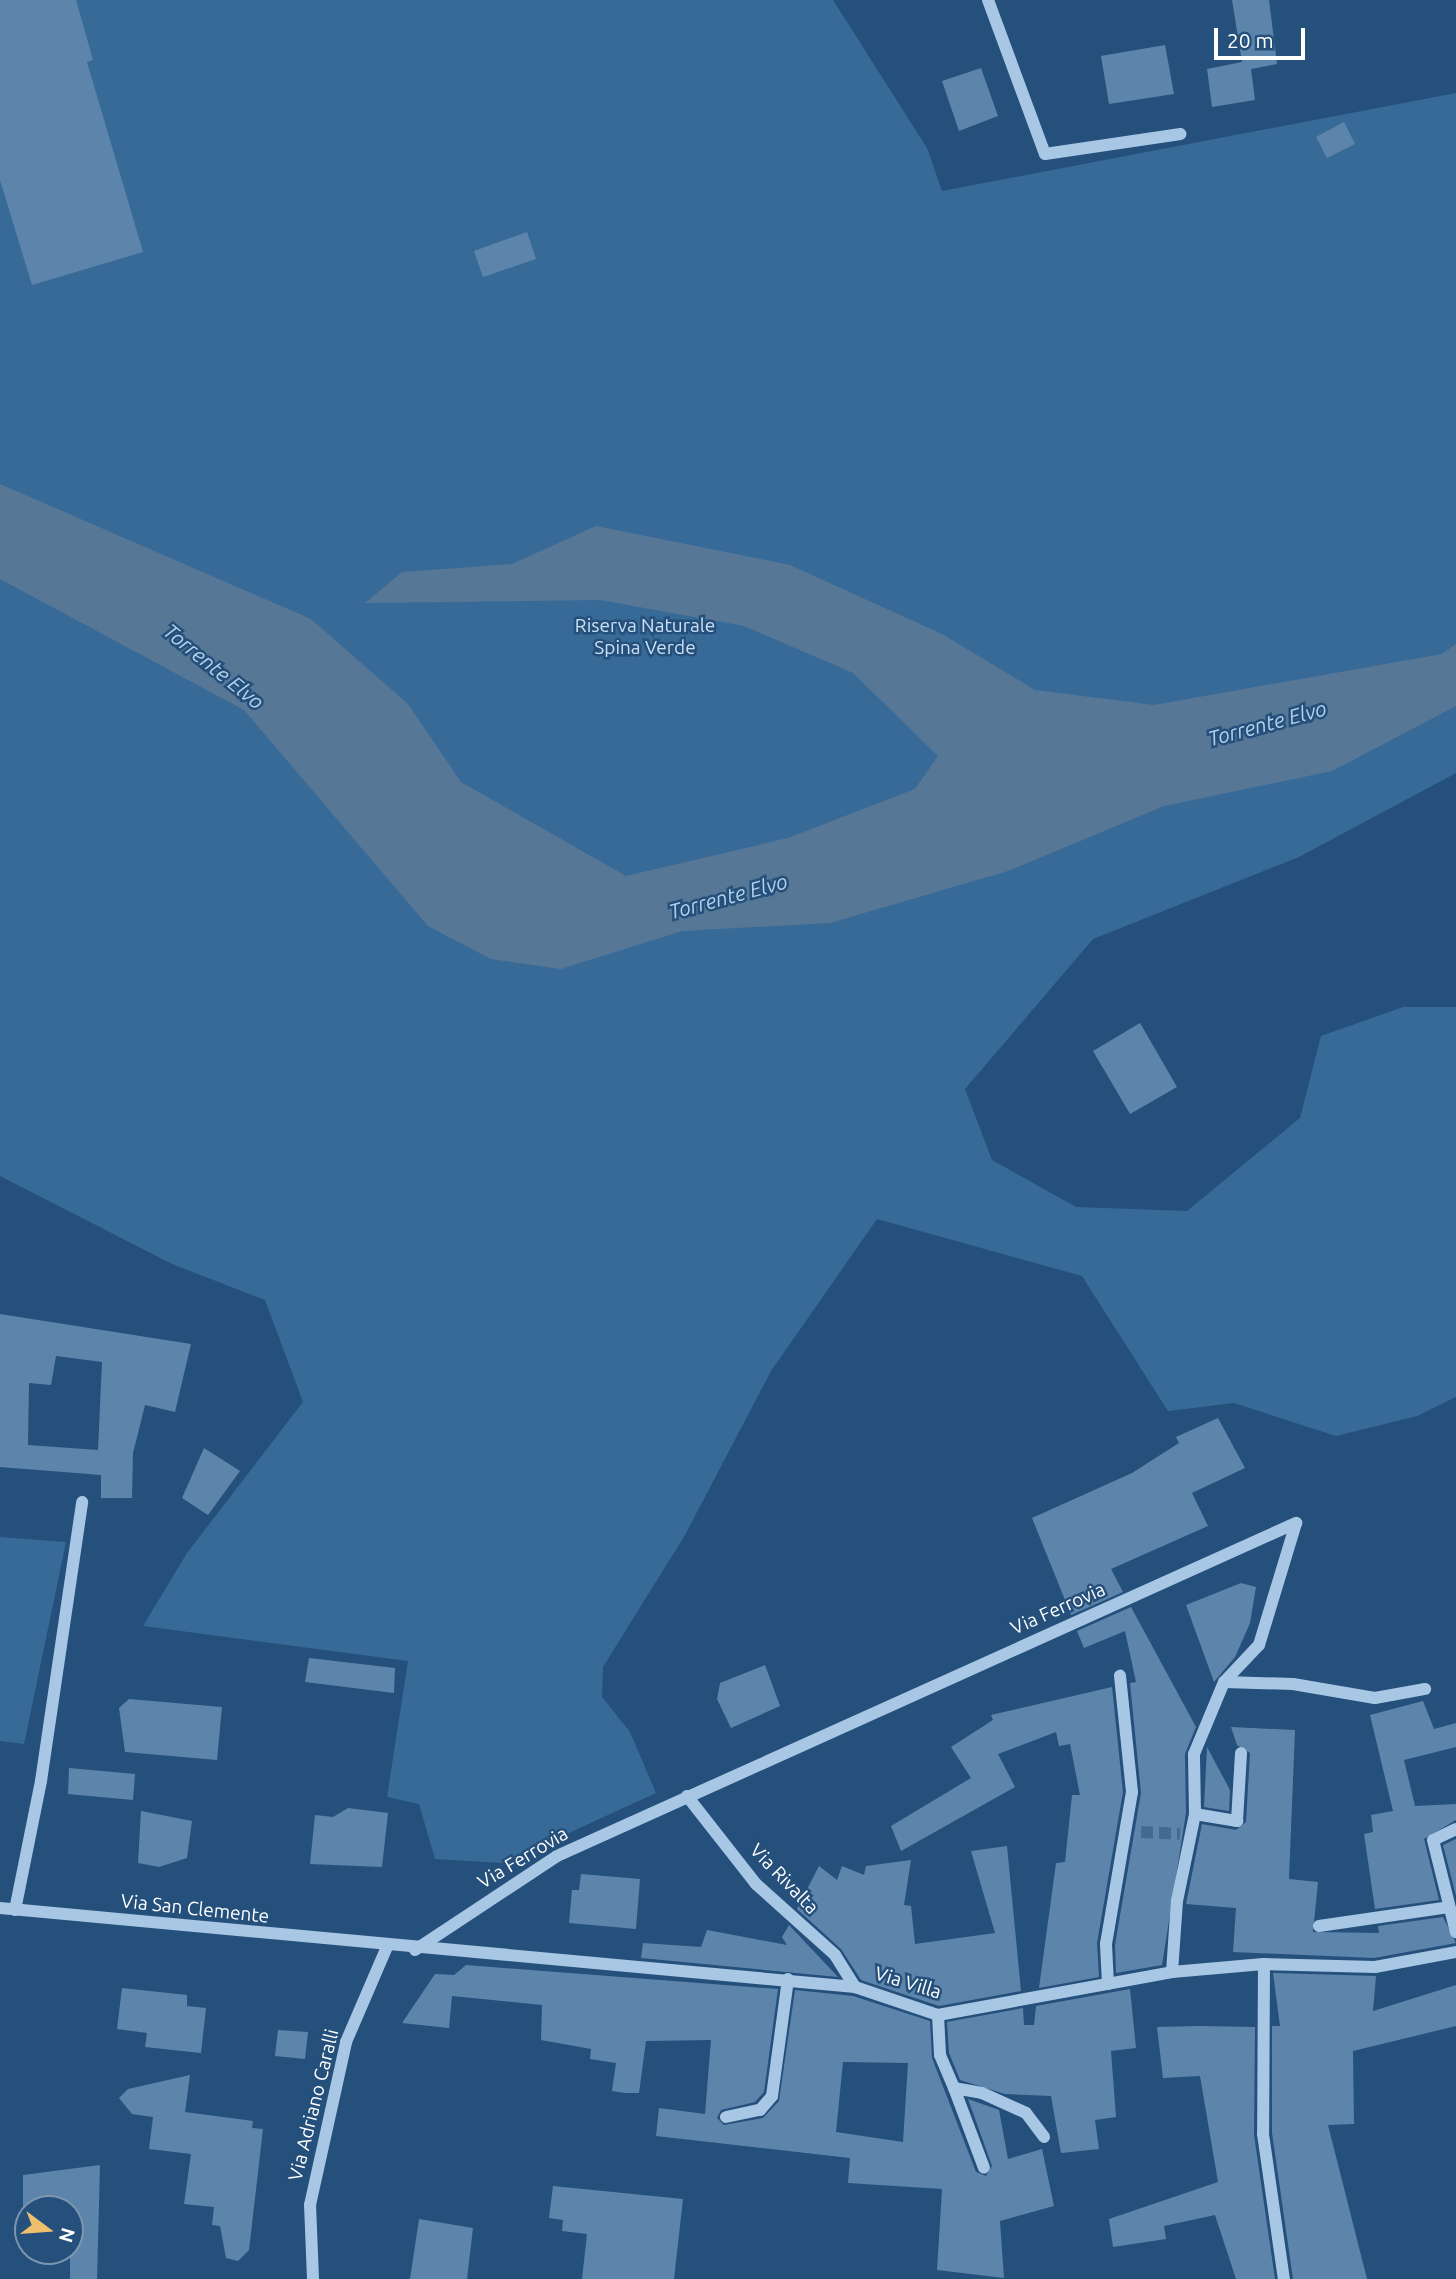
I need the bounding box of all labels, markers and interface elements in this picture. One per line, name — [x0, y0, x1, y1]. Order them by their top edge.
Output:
scale bar — [1218, 14, 1309, 58]
text: 20 m — [1227, 28, 1274, 52]
park label: Riserva Naturale Spina Verde — [575, 615, 715, 659]
water label: Torrente Elvo — [159, 618, 269, 714]
water label: Torrente Elvo — [1205, 695, 1329, 751]
water label: Torrente Elvo — [666, 868, 790, 924]
street label: Via Ferrovia — [1007, 1578, 1109, 1640]
street label: Via Ferrovia — [474, 1822, 572, 1894]
street label: Via Rivalta — [745, 1839, 823, 1919]
street label: Via San Clemente — [120, 1890, 270, 1928]
street label: Via Villa — [872, 1962, 944, 2004]
street label: Via Adriano Caralli — [284, 2027, 344, 2183]
north arrow — [14, 2195, 84, 2265]
text: N — [55, 2225, 80, 2245]

